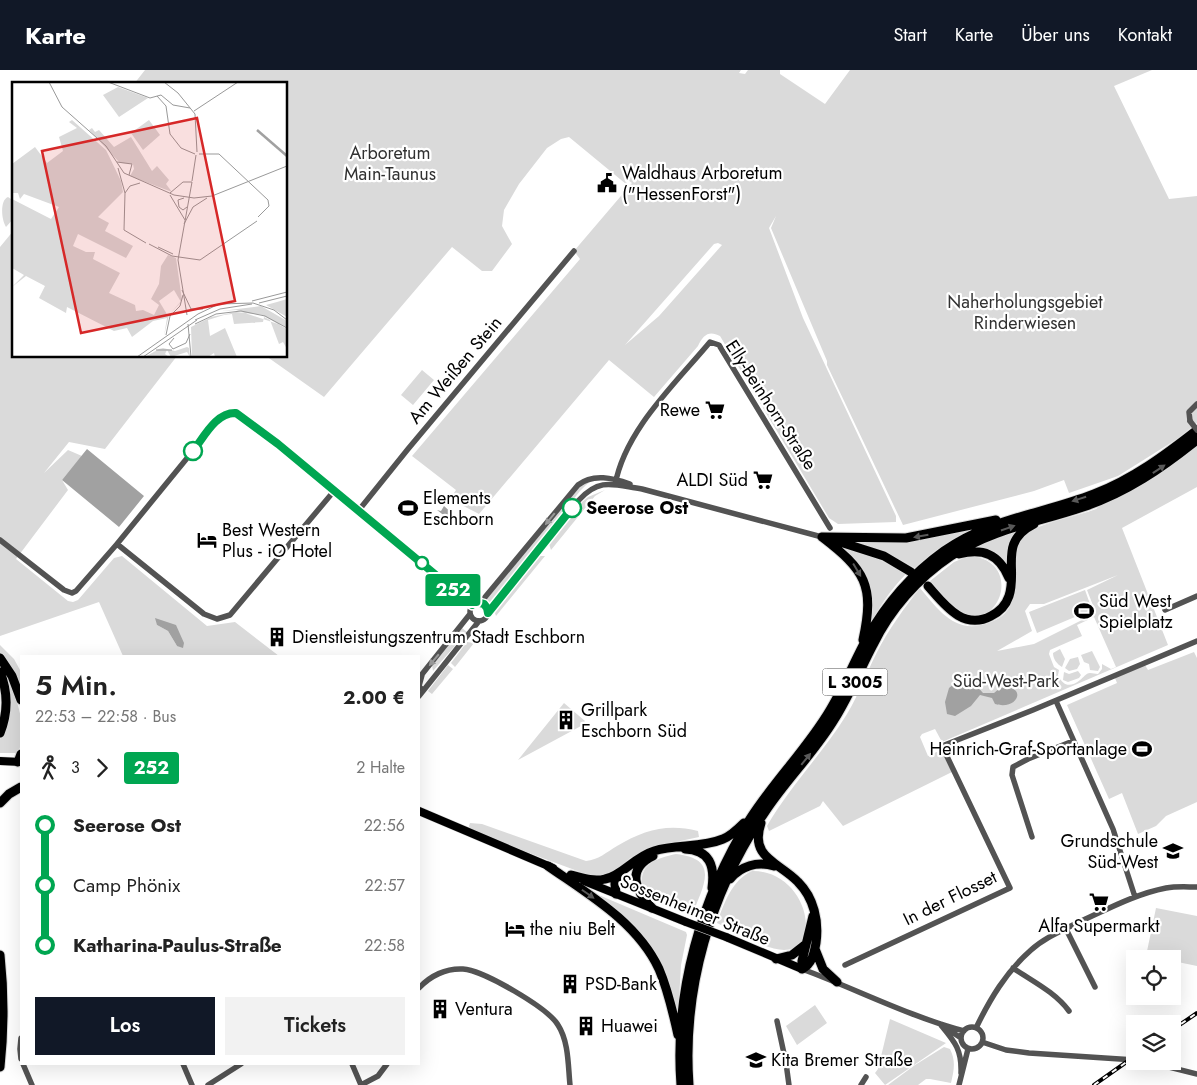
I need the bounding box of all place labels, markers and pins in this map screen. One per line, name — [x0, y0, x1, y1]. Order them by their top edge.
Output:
place label: Waldhaus Arboretum ("HessenForst") — [622, 160, 782, 207]
public building icon: Waldhaus Arboretum ("HessenForst") — [596, 172, 618, 194]
place label: Rewe — [660, 397, 700, 423]
supermarket icon: Rewe — [704, 399, 726, 421]
unlabelled marker — [183, 441, 203, 461]
place label: ALDI Süd — [676, 467, 748, 493]
supermarket icon: ALDI Süd — [752, 469, 774, 491]
place label: Elements Eschborn — [423, 485, 494, 532]
place label: Seerose Ost — [586, 495, 689, 521]
sports icon: Elements Eschborn — [397, 497, 419, 519]
marker: Seerose Ost — [562, 498, 582, 518]
place label: Best Western Plus - iO Hotel — [222, 517, 332, 564]
hotel icon: Best Western Plus - iO Hotel — [196, 529, 218, 551]
unlabelled marker — [415, 556, 429, 570]
place label: Süd West Spielplatz — [1099, 588, 1174, 635]
sports icon: Süd West Spielplatz — [1073, 600, 1095, 622]
place label: Dienstleistungszentrum Stadt Eschborn — [292, 624, 585, 650]
building icon: Dienstleistungszentrum Stadt Eschborn — [266, 626, 288, 648]
place label: Grillpark Eschborn Süd — [581, 697, 687, 744]
building icon: Grillpark Eschborn Süd — [555, 709, 577, 731]
place label: Heinrich-Graf-Sportanlage — [929, 736, 1127, 762]
sports icon: Heinrich-Graf-Sportanlage — [1131, 738, 1153, 760]
place label: Grundschule Süd-West — [1061, 828, 1159, 875]
school or university icon: Grundschule Süd-West — [1162, 840, 1184, 862]
supermarket icon: Alfa Supermarkt — [1088, 891, 1110, 913]
place label: Alfa Supermarkt — [1038, 913, 1160, 939]
place label: the niu Belt — [530, 916, 616, 942]
hotel icon: the niu Belt — [504, 918, 526, 940]
place label: PSD-Bank — [585, 971, 657, 997]
building icon: PSD-Bank — [559, 973, 581, 995]
place label: Ventura — [455, 996, 513, 1022]
building icon: Ventura — [429, 998, 451, 1020]
place label: Huawei — [601, 1013, 658, 1039]
building icon: Huawei — [575, 1015, 597, 1037]
place label: Kita Bremer Straße — [771, 1047, 913, 1073]
school or university icon: Kita Bremer Straße — [745, 1049, 767, 1071]

